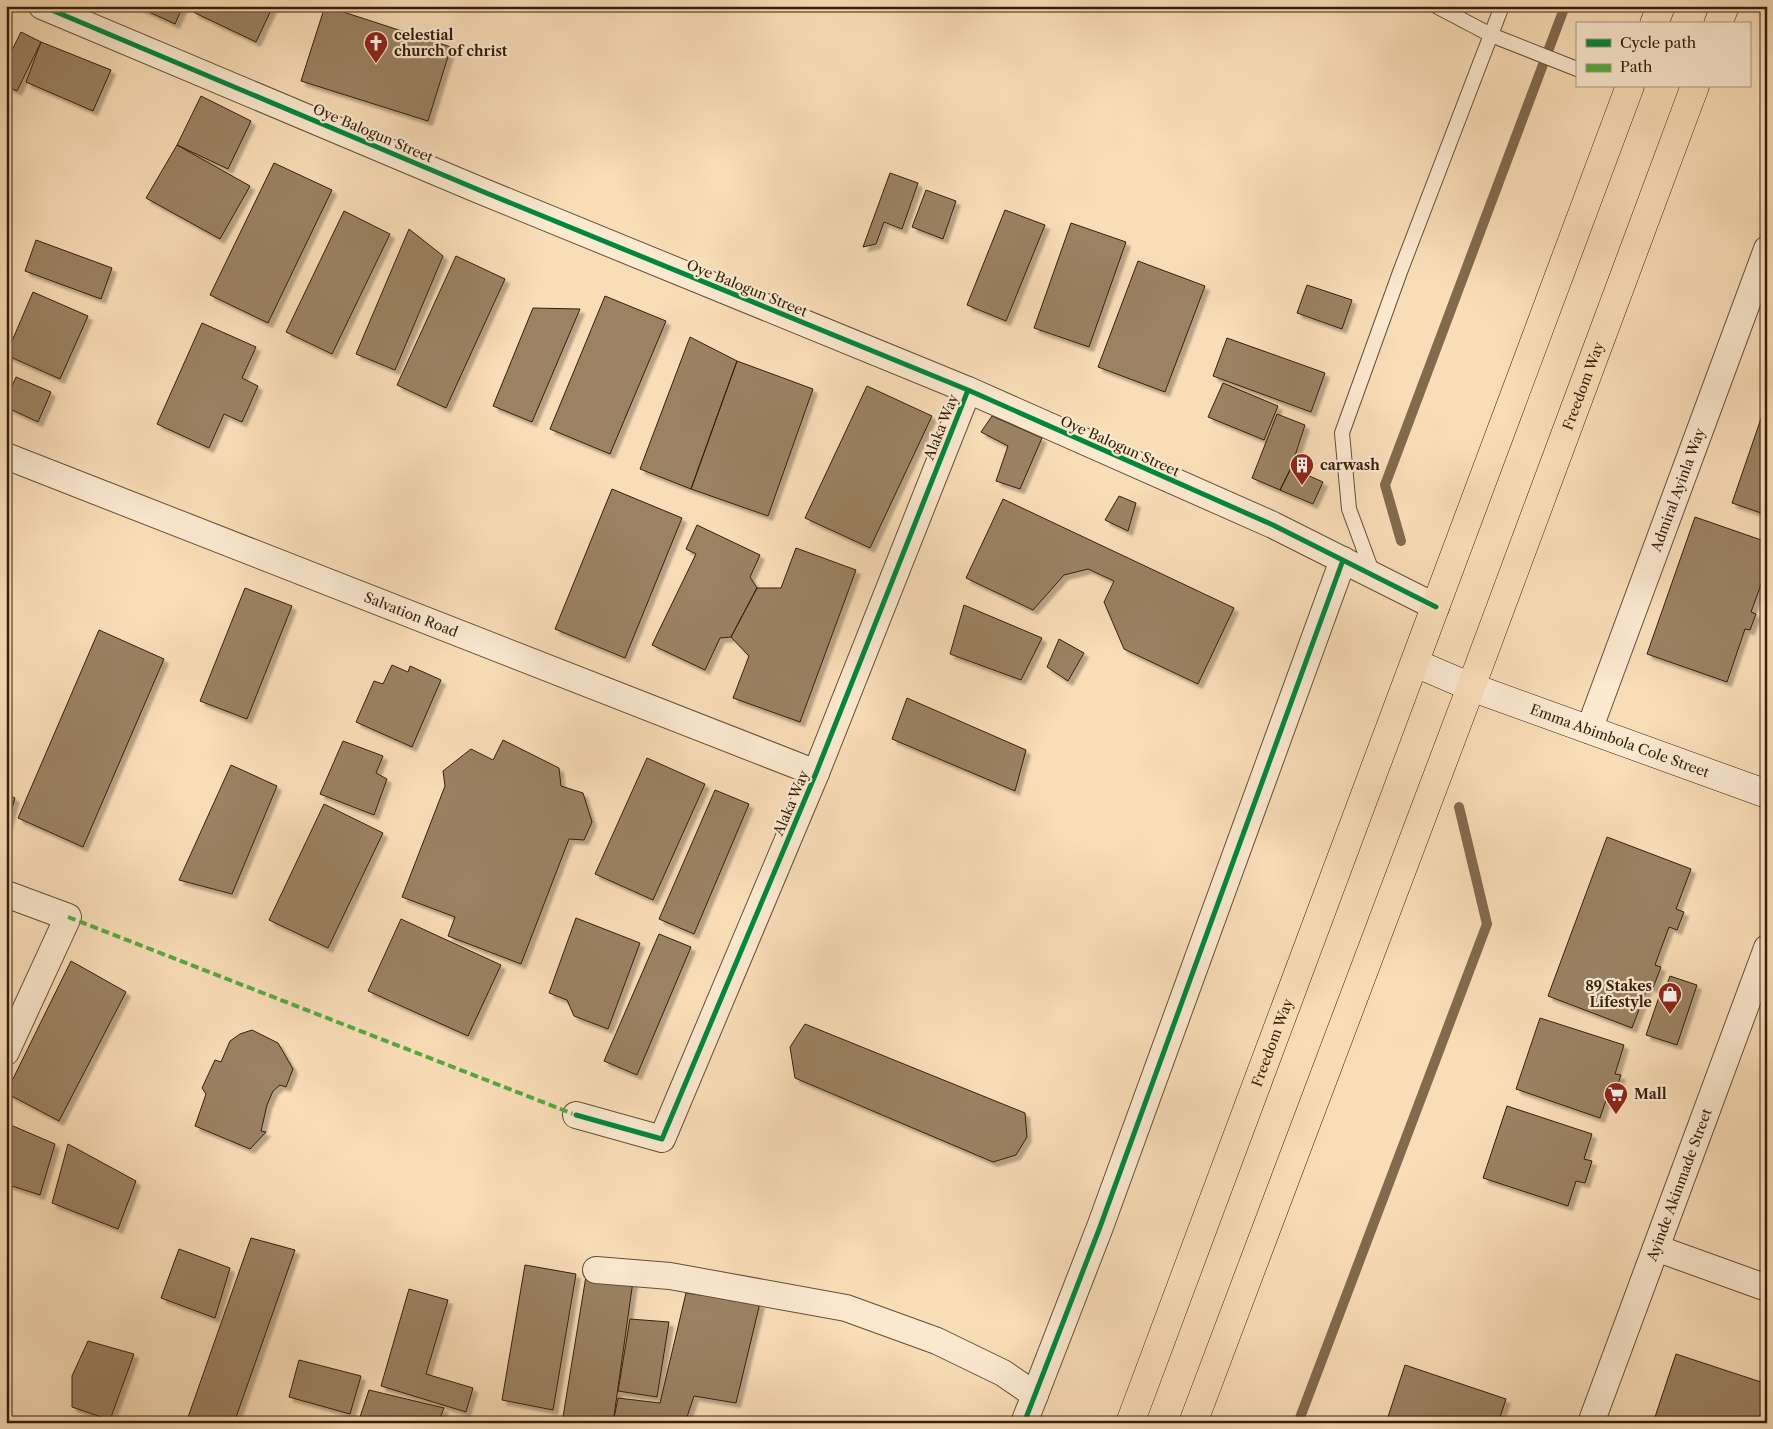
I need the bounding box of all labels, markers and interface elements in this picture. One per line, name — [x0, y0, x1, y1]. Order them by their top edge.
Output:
legend — [1576, 22, 1750, 88]
place label: celestial church of christ — [394, 26, 508, 60]
church icon: celestial church of christ — [363, 30, 389, 64]
text: Cycle path — [1620, 33, 1697, 52]
text: Path — [1620, 57, 1653, 76]
street label: Oye Balogun Street — [310, 100, 436, 166]
street label: Oye Balogun Street — [684, 256, 810, 320]
street label: Freedom Way — [1559, 339, 1608, 433]
street label: Alaka Way — [919, 391, 962, 463]
street label: Oye Balogun Street — [1058, 412, 1182, 480]
street label: Admiral Ayinla Way — [1646, 425, 1709, 555]
building icon: carwash — [1289, 452, 1315, 486]
place label: carwash — [1320, 456, 1380, 474]
street label: Salvation Road — [362, 588, 461, 641]
street label: Emma Abimbola Cole Street — [1528, 700, 1712, 781]
street label: Alaka Way — [769, 768, 813, 839]
place label: 89 Stakes Lifestyle — [1585, 977, 1652, 1011]
shop icon: 89 Stakes Lifestyle — [1657, 981, 1683, 1015]
street label: Freedom Way — [1248, 996, 1297, 1089]
supermarket icon: Mall — [1603, 1081, 1629, 1115]
place label: Mall — [1634, 1085, 1667, 1103]
street label: Ayinde Akinmade Street — [1642, 1106, 1716, 1265]

